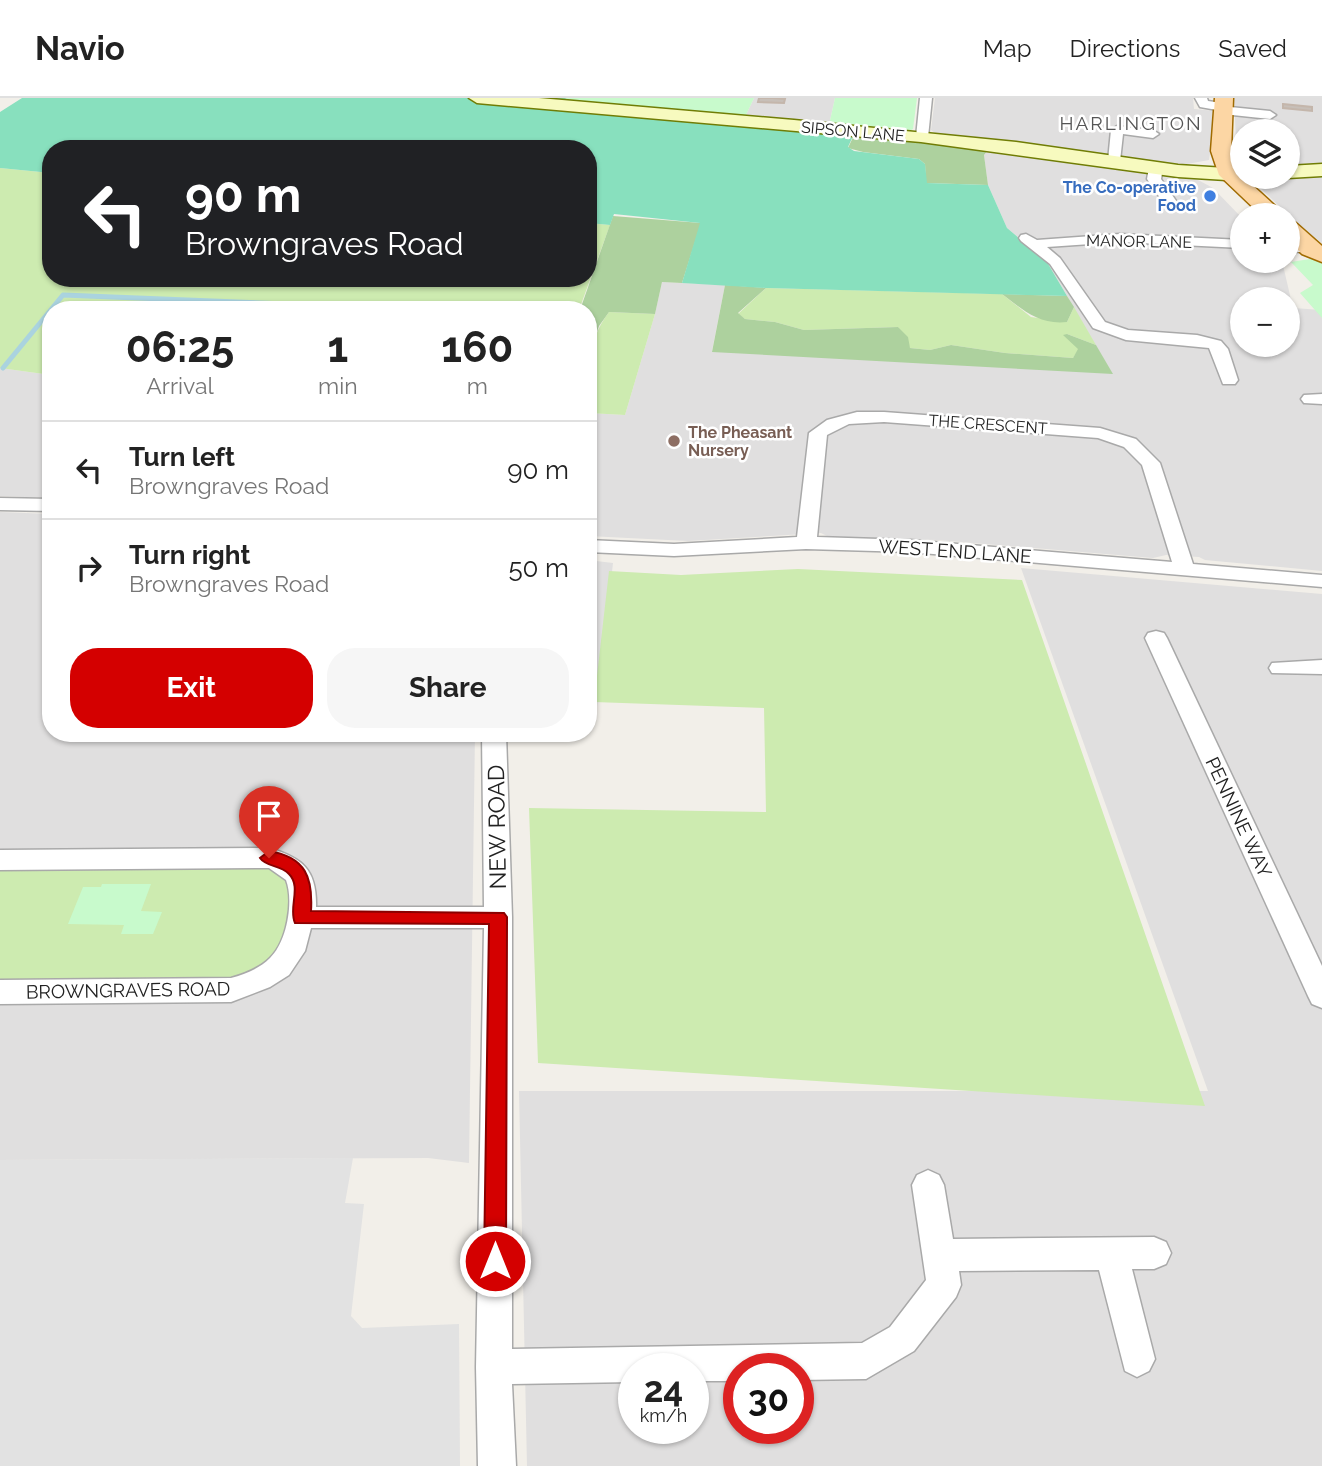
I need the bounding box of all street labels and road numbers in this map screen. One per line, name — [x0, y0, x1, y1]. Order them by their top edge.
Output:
street label: SIPSON LANE — [800, 118, 906, 146]
street label: MANOR LANE — [1086, 231, 1192, 252]
street label: THE CRESCENT — [928, 411, 1048, 438]
street label: WEST END LANE — [878, 535, 1032, 567]
street label: PENNINE WAY — [1201, 753, 1277, 881]
street label: NEW ROAD — [482, 764, 511, 890]
street label: BROWNGRAVES ROAD — [26, 977, 230, 1003]

